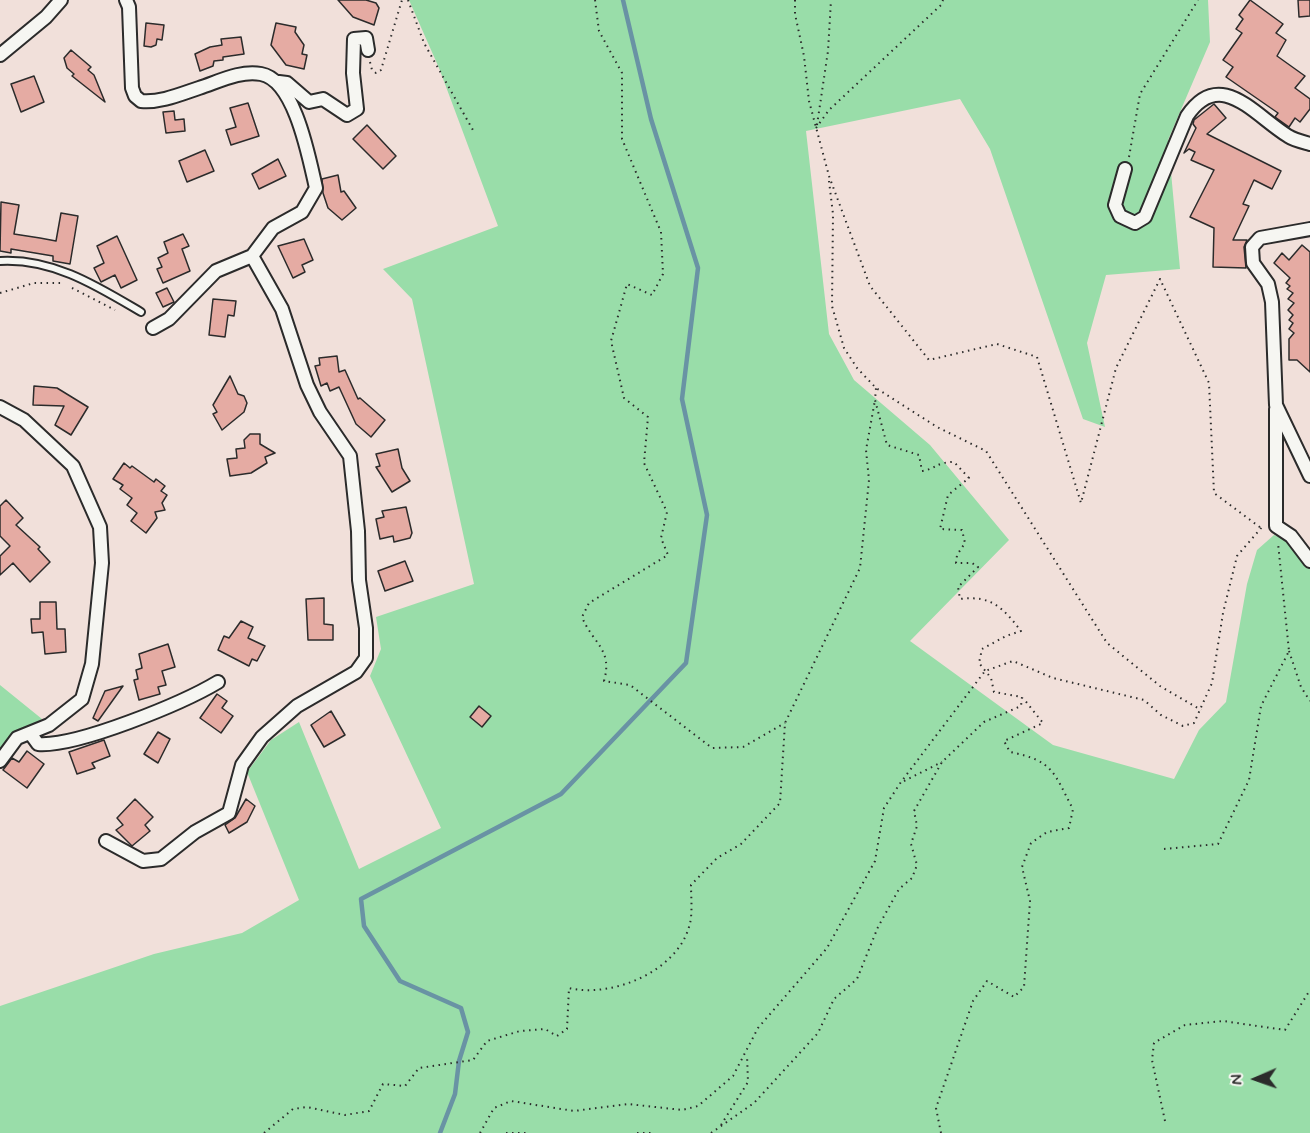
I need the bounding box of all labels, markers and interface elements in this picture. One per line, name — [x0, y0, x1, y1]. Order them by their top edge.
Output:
north arrow — [1226, 1049, 1286, 1109]
text: N — [1227, 1074, 1248, 1085]

